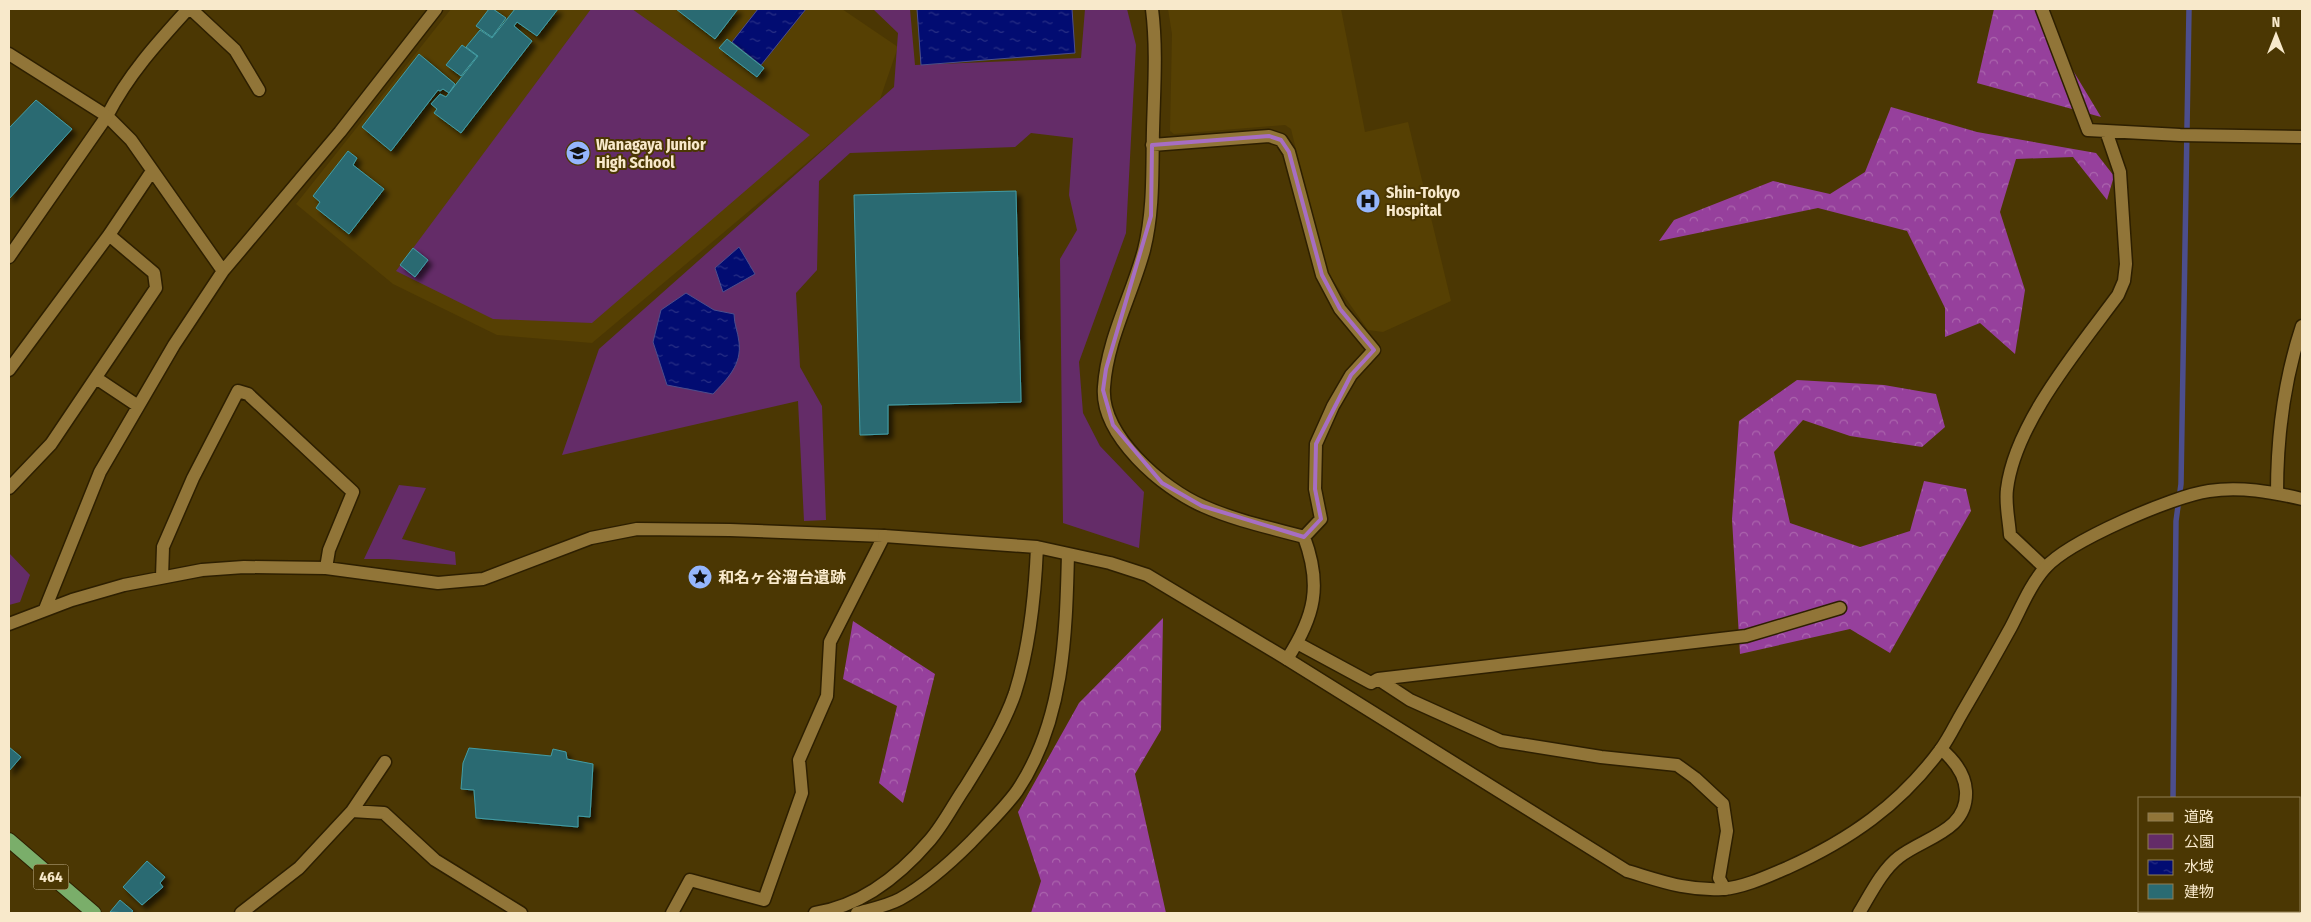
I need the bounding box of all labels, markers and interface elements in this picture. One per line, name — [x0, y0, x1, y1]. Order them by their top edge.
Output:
north arrow — [2251, 10, 2301, 60]
text: N — [2272, 14, 2280, 31]
place label: Wanagaya Junior High School — [596, 135, 706, 172]
school or university icon: Wanagaya Junior High School — [565, 140, 591, 166]
place label: Shin-Tokyo Hospital — [1386, 183, 1461, 220]
hospital icon: Shin-Tokyo Hospital — [1355, 188, 1381, 214]
place icon: 和名ヶ谷溜台遺跡 — [687, 564, 713, 590]
place label: 和名ヶ谷溜台遺跡 — [718, 568, 846, 587]
legend — [2138, 797, 2301, 912]
text: 道路 — [2184, 808, 2214, 826]
text: 公園 — [2184, 833, 2214, 851]
text: 水域 — [2184, 858, 2214, 876]
road number: 464 — [34, 864, 68, 890]
text: 建物 — [2184, 883, 2214, 901]

